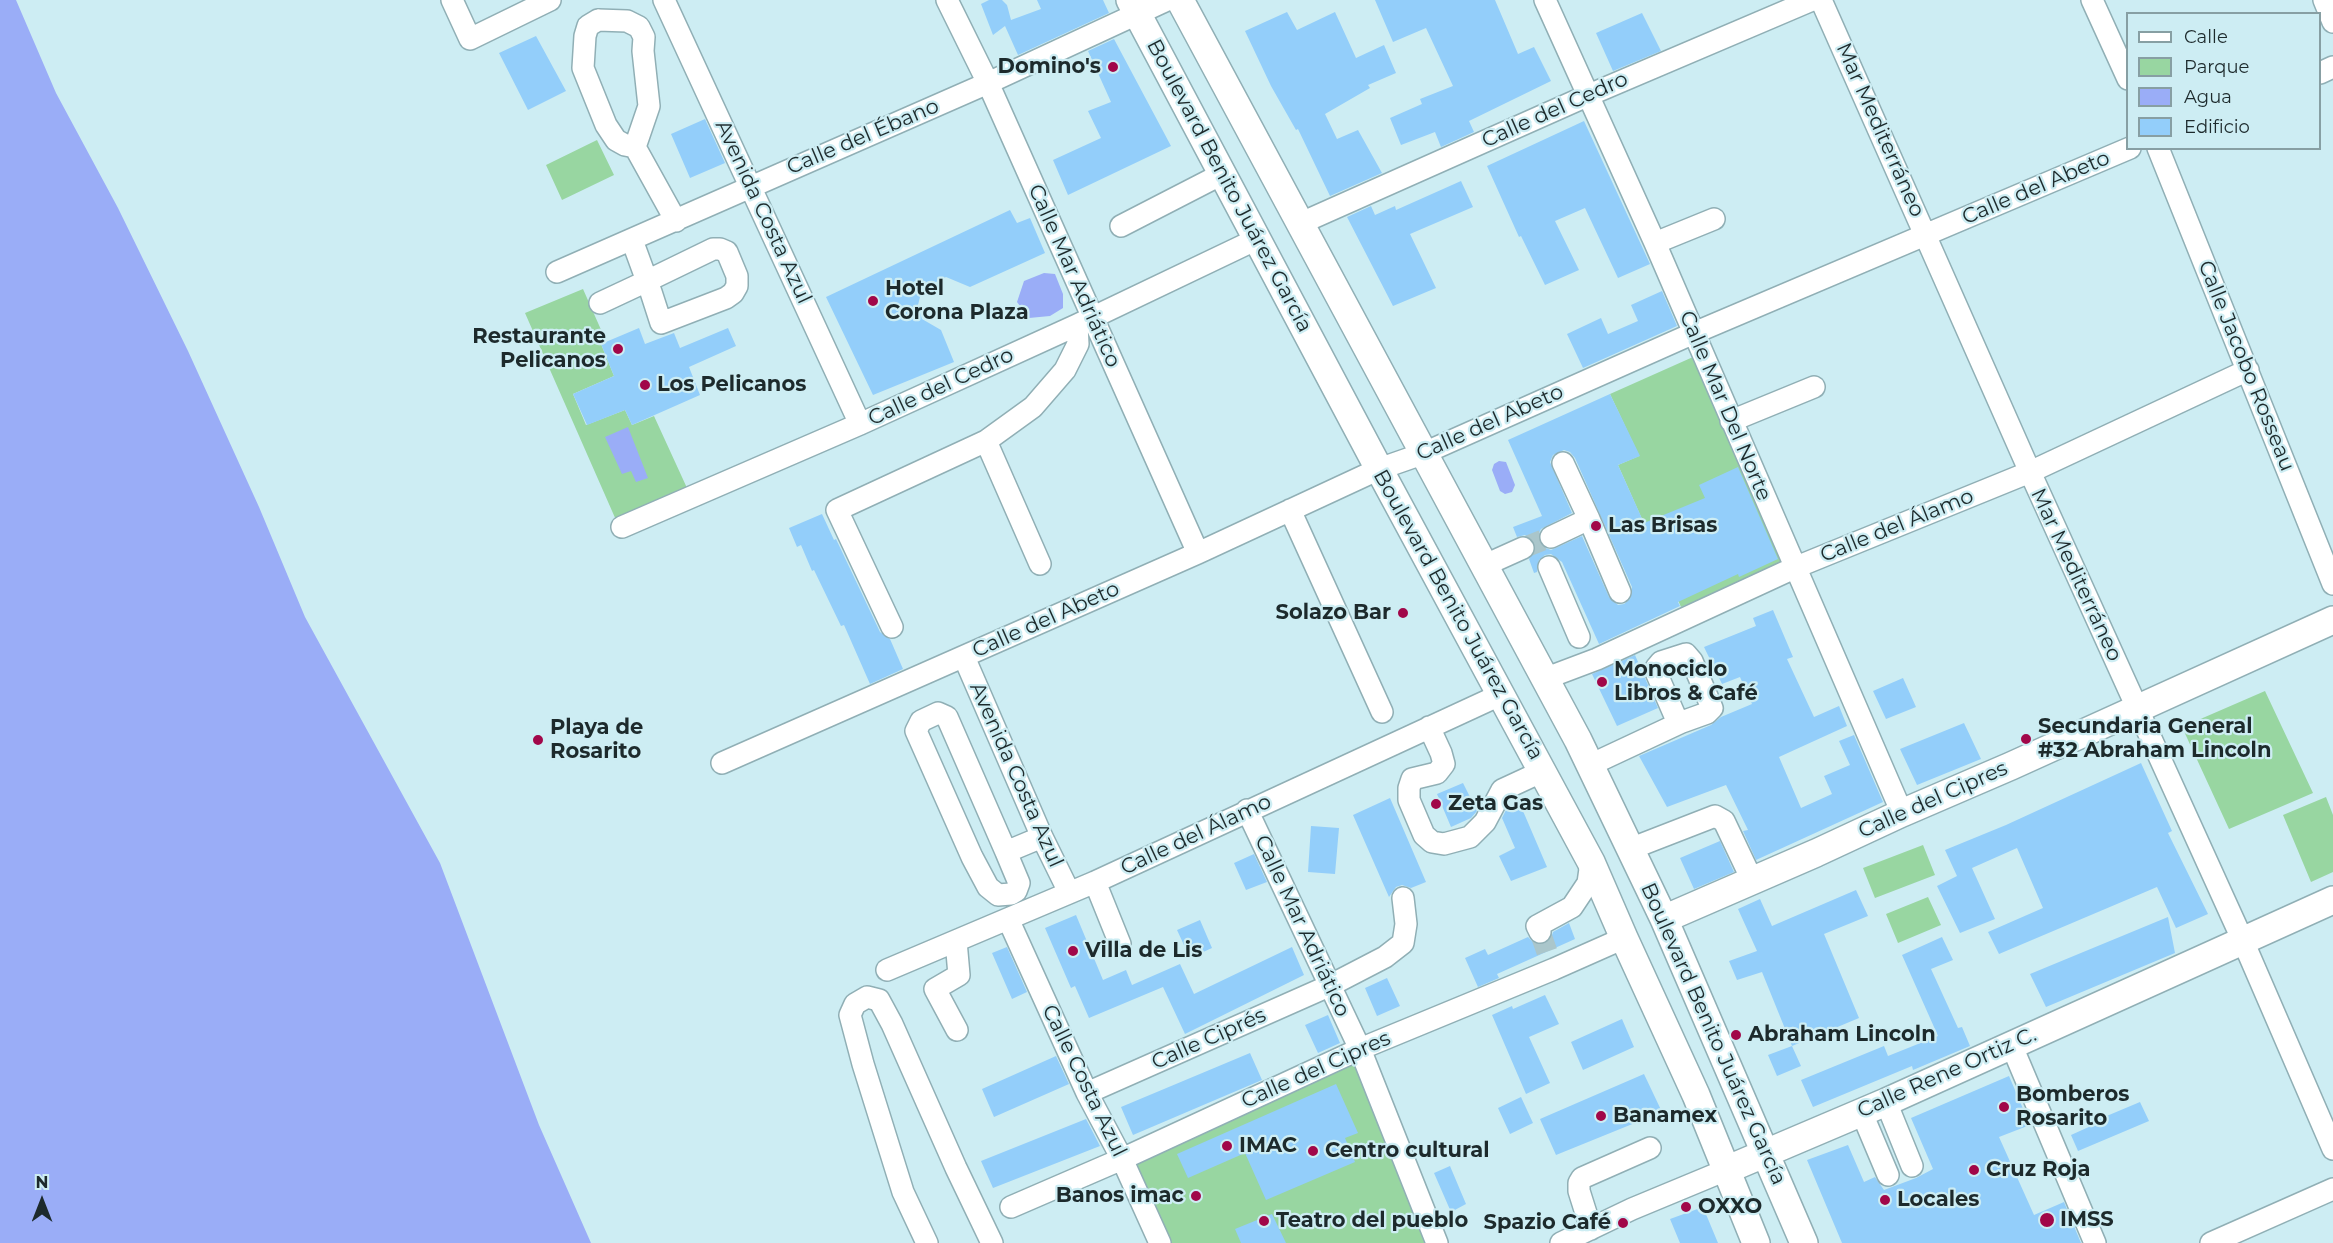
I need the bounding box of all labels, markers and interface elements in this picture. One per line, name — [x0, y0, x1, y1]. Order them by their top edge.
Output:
legend — [2126, 12, 2321, 150]
text: Calle — [2184, 26, 2228, 48]
street label: Boulevard Benito Juárez García — [1141, 35, 1317, 337]
street label: Mar Mediterráneo — [1830, 39, 1930, 221]
place label: Domino's — [998, 54, 1101, 80]
text: Parque — [2184, 56, 2249, 78]
marker: Domino's — [1106, 60, 1120, 74]
street label: Calle del Cedro — [1478, 66, 1632, 154]
text: Agua — [2184, 86, 2232, 108]
street label: Calle del Ébano — [783, 94, 943, 180]
street label: Avenida Costa Azul — [709, 116, 817, 308]
text: Edificio — [2184, 116, 2250, 138]
street label: Calle del Abeto — [1958, 146, 2114, 230]
street label: Calle Mar Adriático — [1022, 181, 1126, 371]
street label: Calle Jacobo Rosseau — [2192, 257, 2300, 475]
place label: Hotel Corona Plaza — [885, 276, 1029, 326]
marker: Hotel Corona Plaza — [866, 294, 880, 308]
street label: Calle Mar Del Norte — [1674, 307, 1776, 505]
place label: Restaurante Pelicanos — [472, 324, 606, 374]
marker: Restaurante Pelicanos — [611, 342, 625, 356]
street label: Calle del Cedro — [864, 342, 1018, 432]
place label: Los Pelicanos — [657, 372, 806, 398]
marker: Los Pelicanos — [638, 378, 652, 392]
street label: Calle del Abeto — [1413, 379, 1567, 467]
street label: Boulevard Benito Juárez García — [1367, 465, 1549, 765]
street label: Calle del Álamo — [1817, 484, 1977, 568]
street label: Mar Mediterráneo — [2025, 485, 2127, 665]
place label: Las Brisas — [1608, 513, 1717, 539]
marker: Las Brisas — [1589, 519, 1603, 533]
street label: Calle del Abeto — [969, 576, 1123, 664]
place label: Solazo Bar — [1276, 600, 1391, 626]
marker: Solazo Bar — [1396, 606, 1410, 620]
place label: Monociclo Libros & Café — [1614, 657, 1758, 707]
marker: Monociclo Libros & Café — [1595, 675, 1609, 689]
street label: Avenida Costa Azul — [964, 679, 1068, 871]
place label: Secundaria General #32 Abraham Lincoln — [2038, 714, 2271, 764]
place label: Playa de Rosarito — [550, 715, 643, 765]
marker: Secundaria General #32 Abraham Lincoln — [2019, 732, 2033, 746]
marker: Playa de Rosarito — [531, 733, 545, 747]
street label: Calle del Cipres — [1855, 756, 2011, 844]
street label: Calle del Álamo — [1117, 789, 1275, 881]
place label: Zeta Gas — [1448, 791, 1543, 817]
marker: Zeta Gas — [1429, 797, 1443, 811]
street label: Calle Mar Adriático — [1249, 831, 1355, 1021]
street label: Boulevard Benito Juárez García — [1635, 879, 1791, 1189]
place label: Villa de Lis — [1085, 938, 1202, 964]
marker: Villa de Lis — [1066, 944, 1080, 958]
street label: Calle Costa Azul — [1036, 1001, 1132, 1161]
street label: Calle Ciprés — [1148, 1003, 1270, 1075]
place label: Abraham Lincoln — [1748, 1022, 1936, 1048]
street label: Calle Rene Ortiz C. — [1854, 1022, 2040, 1124]
street label: Calle del Cipres — [1238, 1026, 1394, 1114]
marker: Abraham Lincoln — [1729, 1028, 1743, 1042]
place label: Bomberos Rosarito — [2016, 1082, 2129, 1132]
marker: Bomberos Rosarito — [1997, 1100, 2011, 1114]
place label: Banamex — [1613, 1103, 1717, 1129]
marker: Banamex — [1594, 1109, 1608, 1123]
place label: IMAC — [1239, 1133, 1297, 1159]
place label: Centro cultural — [1325, 1138, 1490, 1164]
marker: IMAC — [1220, 1139, 1234, 1153]
marker: Centro cultural — [1306, 1144, 1320, 1158]
place label: Cruz Roja — [1986, 1157, 2090, 1183]
marker: Cruz Roja — [1967, 1163, 1981, 1177]
north arrow — [12, 1171, 72, 1231]
text: N — [36, 1173, 48, 1192]
place label: Banos imac — [1056, 1183, 1184, 1209]
place label: Locales — [1897, 1187, 1979, 1213]
marker: Banos imac — [1189, 1189, 1203, 1203]
marker: Locales — [1878, 1193, 1892, 1207]
place label: OXXO — [1698, 1194, 1762, 1220]
marker: OXXO — [1679, 1200, 1693, 1214]
place label: IMSS — [2060, 1207, 2114, 1233]
place label: Teatro del pueblo — [1276, 1208, 1468, 1234]
place label: Spazio Café — [1484, 1210, 1611, 1236]
marker: IMSS — [2038, 1211, 2056, 1229]
marker: Teatro del pueblo — [1257, 1214, 1271, 1228]
marker: Spazio Café — [1616, 1216, 1630, 1230]

